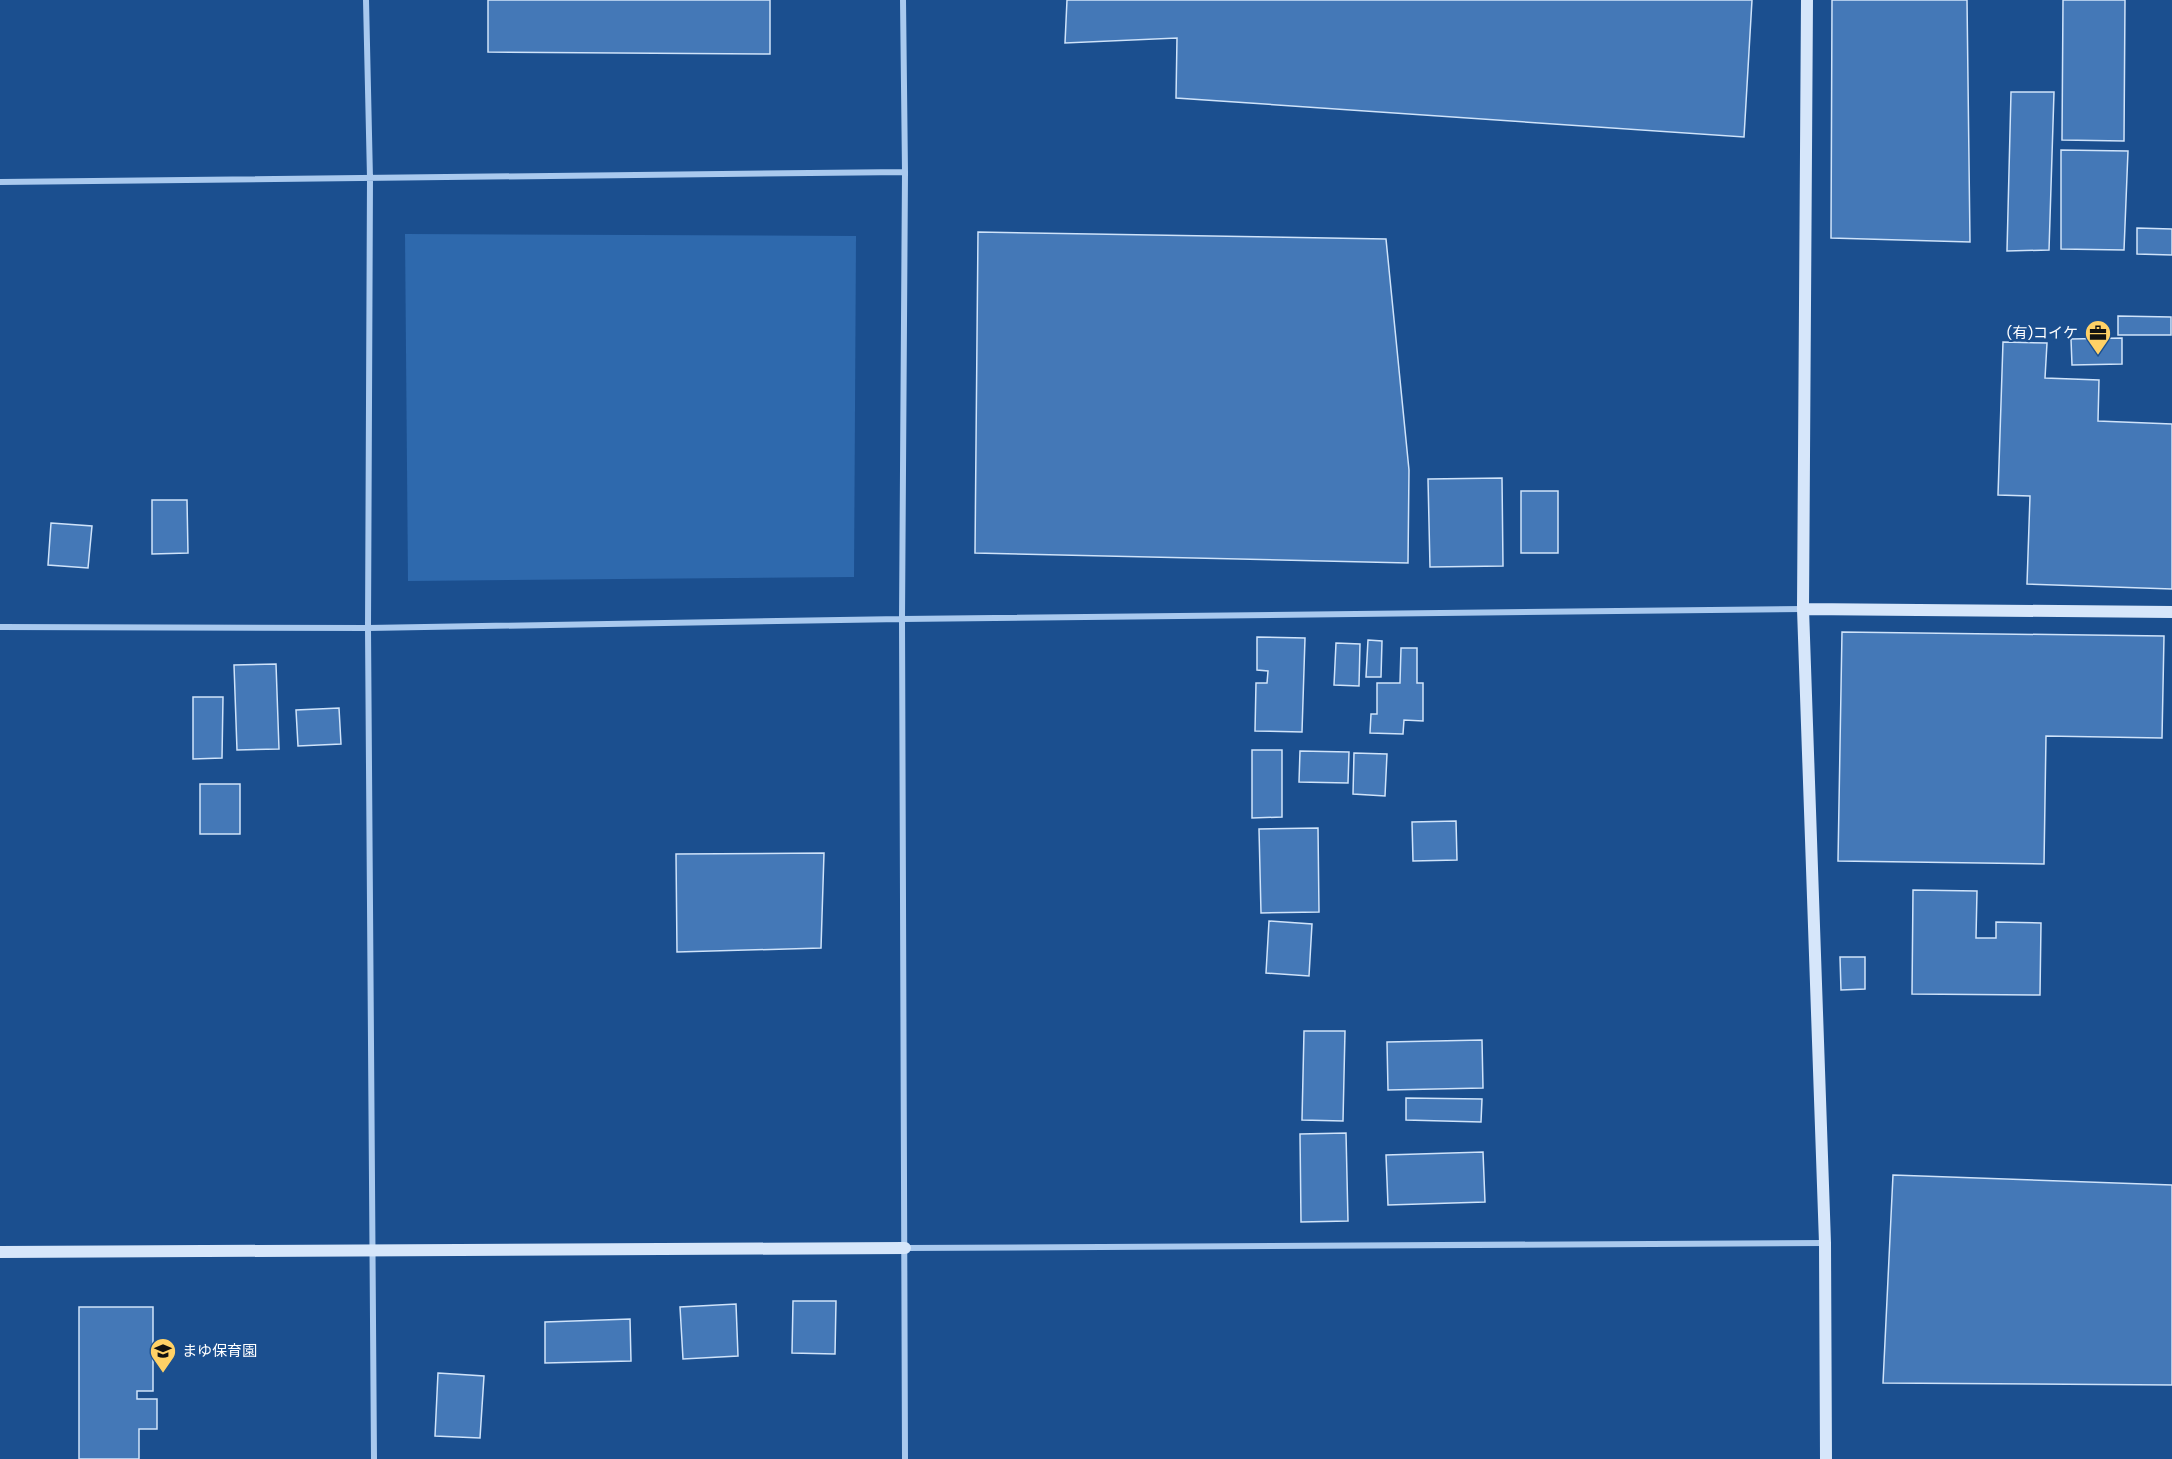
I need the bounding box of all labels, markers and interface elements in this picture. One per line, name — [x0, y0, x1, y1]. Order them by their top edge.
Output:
office icon: (有)コイケ — [2083, 318, 2113, 356]
place label: (有)コイケ — [2007, 323, 2078, 343]
school or university icon: まゆ保育園 — [148, 1336, 178, 1374]
place label: まゆ保育園 — [182, 1341, 257, 1361]

